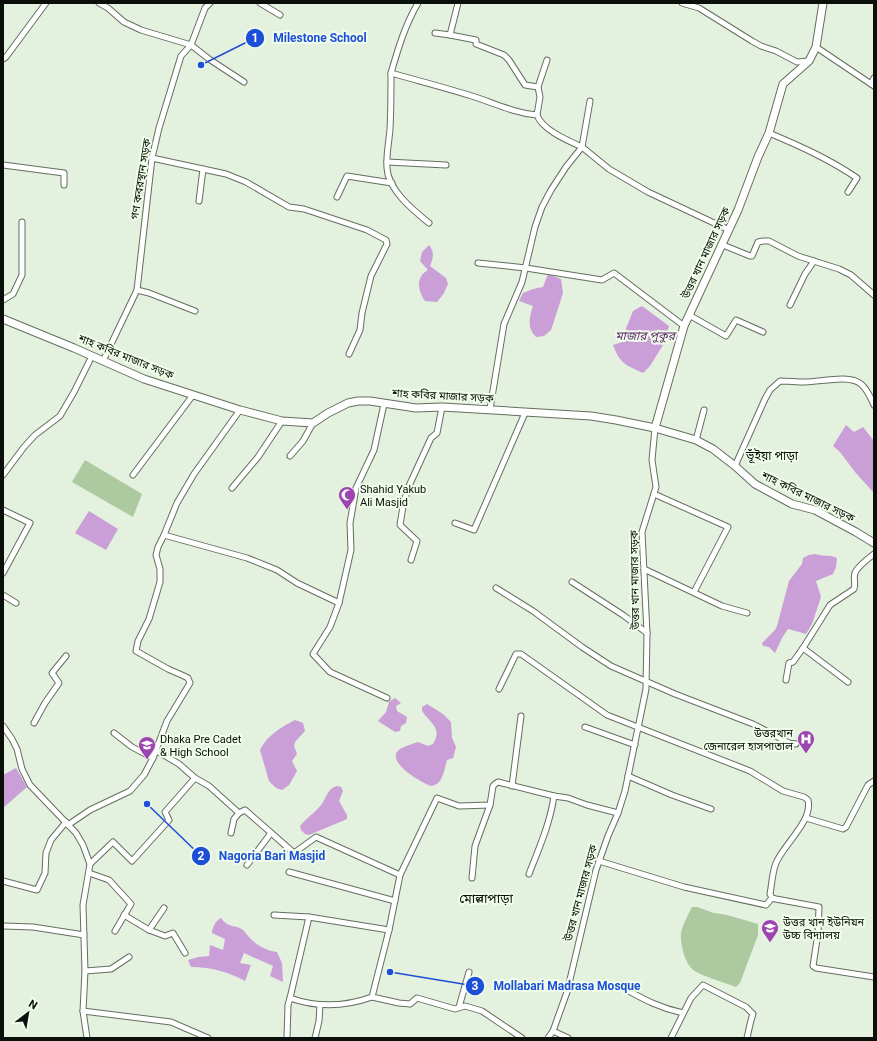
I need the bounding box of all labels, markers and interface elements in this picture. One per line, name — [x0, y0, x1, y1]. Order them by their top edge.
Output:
callout: Milestone School — [245, 26, 374, 50]
text: 1 — [252, 31, 258, 45]
text: Milestone School — [273, 31, 367, 45]
street label: গণ কবরস্থান সড়ক — [128, 137, 154, 220]
street label: উত্তর খান মাজার সড়ক — [679, 205, 733, 302]
water label: মাজার পুকুর — [615, 329, 678, 343]
street label: শাহ কবির মাজার সড়ক — [76, 332, 176, 382]
street label: শাহ কবির মাজার সড়ক — [391, 387, 494, 405]
district label: ভূঁইয়া পাড়া — [745, 448, 799, 464]
street label: শাহ কবির মাজার সড়ক — [759, 468, 857, 525]
place label: Shahid Yakub Ali Masjid — [360, 483, 426, 509]
mosque icon: Shahid Yakub Ali Masjid — [337, 485, 357, 510]
street label: উত্তর খান মাজার সড়ক — [628, 530, 642, 631]
place label: উত্তরখান জেনারেল হাসপাতাল — [704, 727, 794, 753]
hospital icon: উত্তরখান জেনারেল হাসপাতাল — [796, 729, 816, 754]
place label: Dhaka Pre Cadet & High School — [160, 733, 242, 759]
school or university icon: Dhaka Pre Cadet & High School — [137, 735, 157, 760]
street label: উত্তর খান মাজার সড়ক — [562, 843, 600, 944]
callout: Nagoria Bari Masjid — [191, 844, 333, 868]
text: 2 — [198, 849, 205, 863]
text: Nagoria Bari Masjid — [219, 849, 325, 863]
district label: মোল্লাপাড়া — [459, 891, 513, 906]
place label: উত্তর খান ইউনিয়ন উচ্চ বিদ্যালয় — [782, 916, 865, 942]
school or university icon: উত্তর খান ইউনিয়ন উচ্চ বিদ্যালয় — [760, 918, 780, 943]
callout: Mollabari Madrasa Mosque — [465, 974, 649, 998]
text: 3 — [472, 979, 479, 993]
text: Mollabari Madrasa Mosque — [493, 979, 641, 993]
north arrow — [8, 993, 48, 1033]
text: N — [26, 997, 40, 1013]

